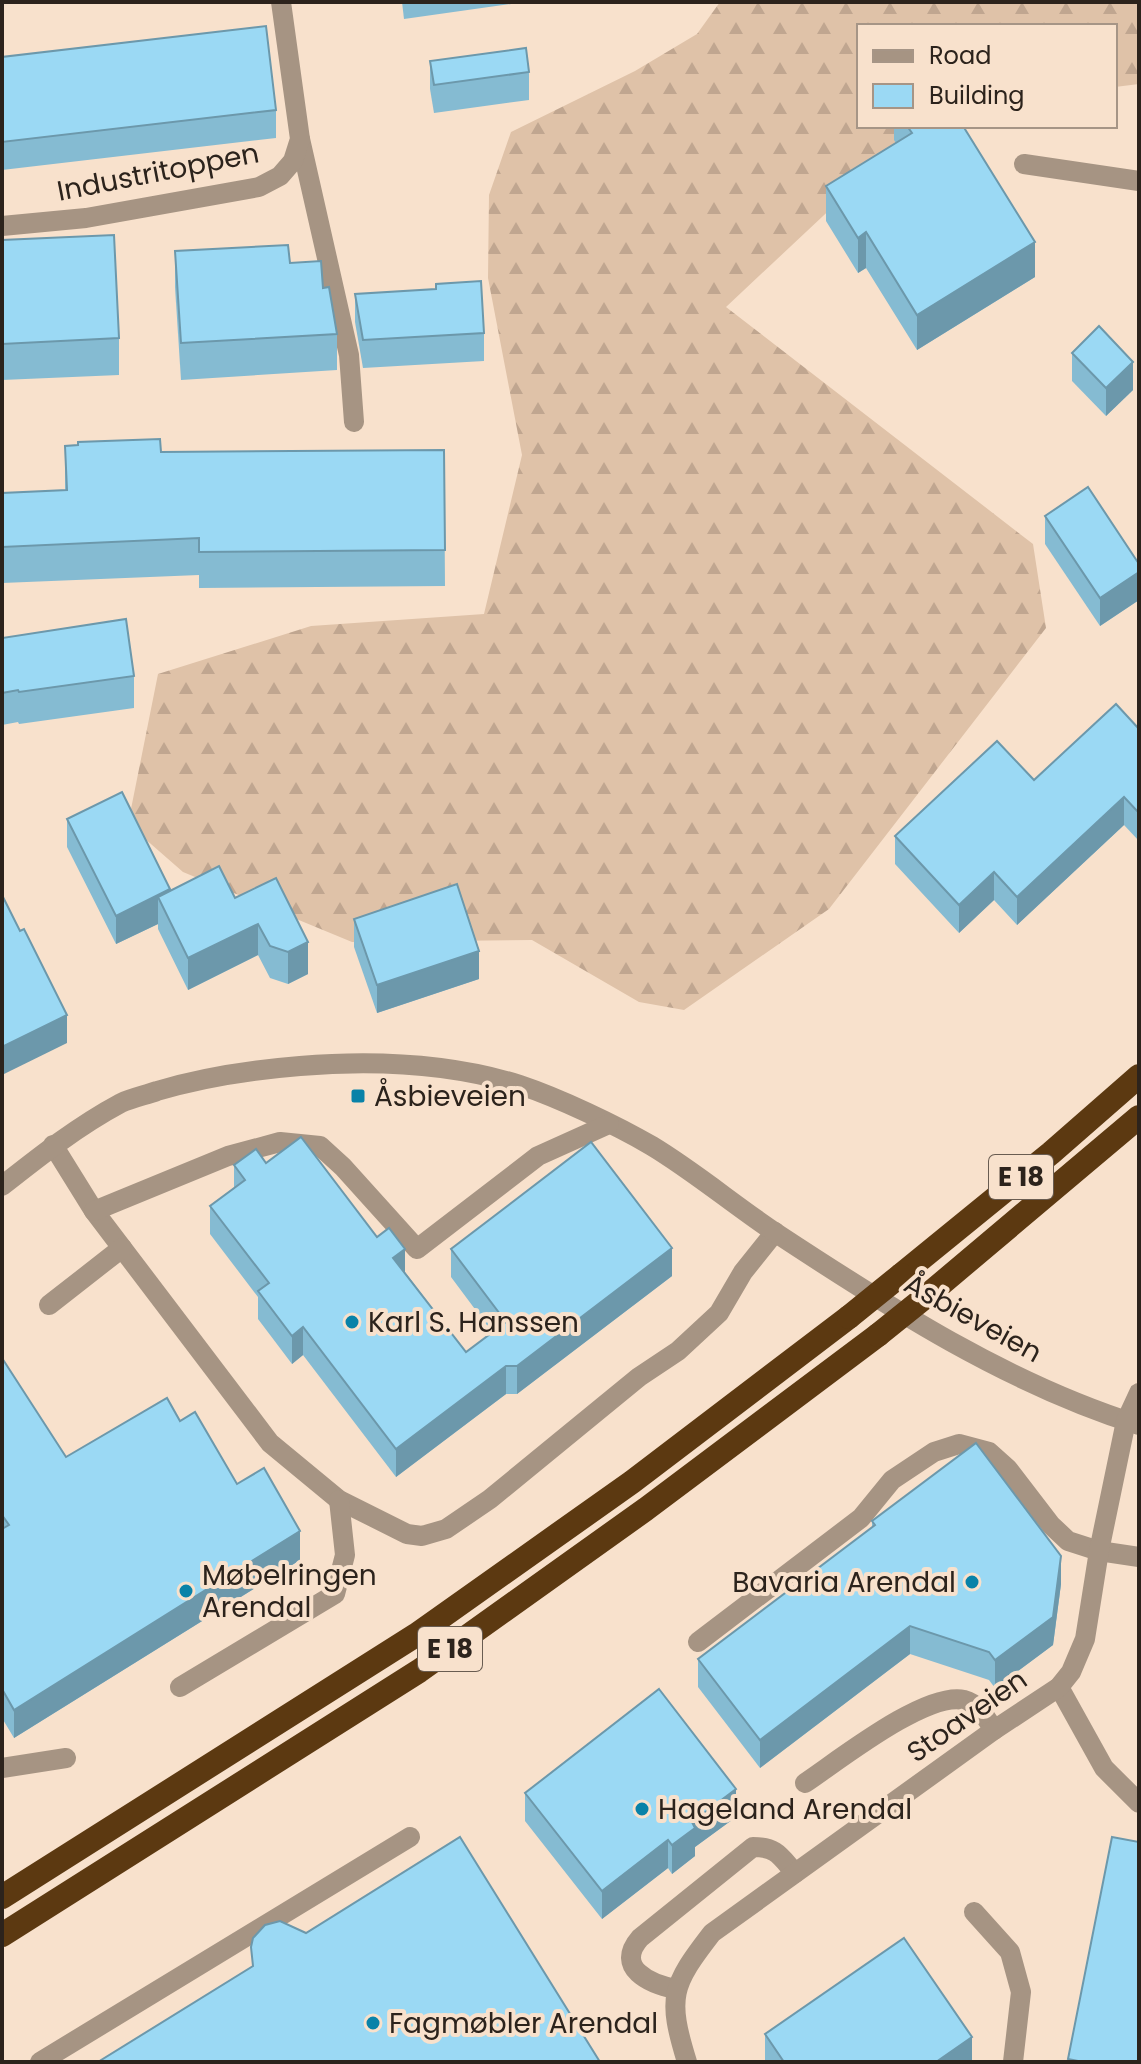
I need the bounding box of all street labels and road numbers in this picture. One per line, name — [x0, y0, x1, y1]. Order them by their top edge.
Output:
street label: Industritoppen — [54, 133, 262, 211]
road number: E 18 — [989, 1155, 1053, 1199]
street label: Åsbieveien — [897, 1264, 1049, 1372]
road number: E 18 — [418, 1627, 482, 1671]
street label: Stoaveien — [899, 1660, 1035, 1772]

